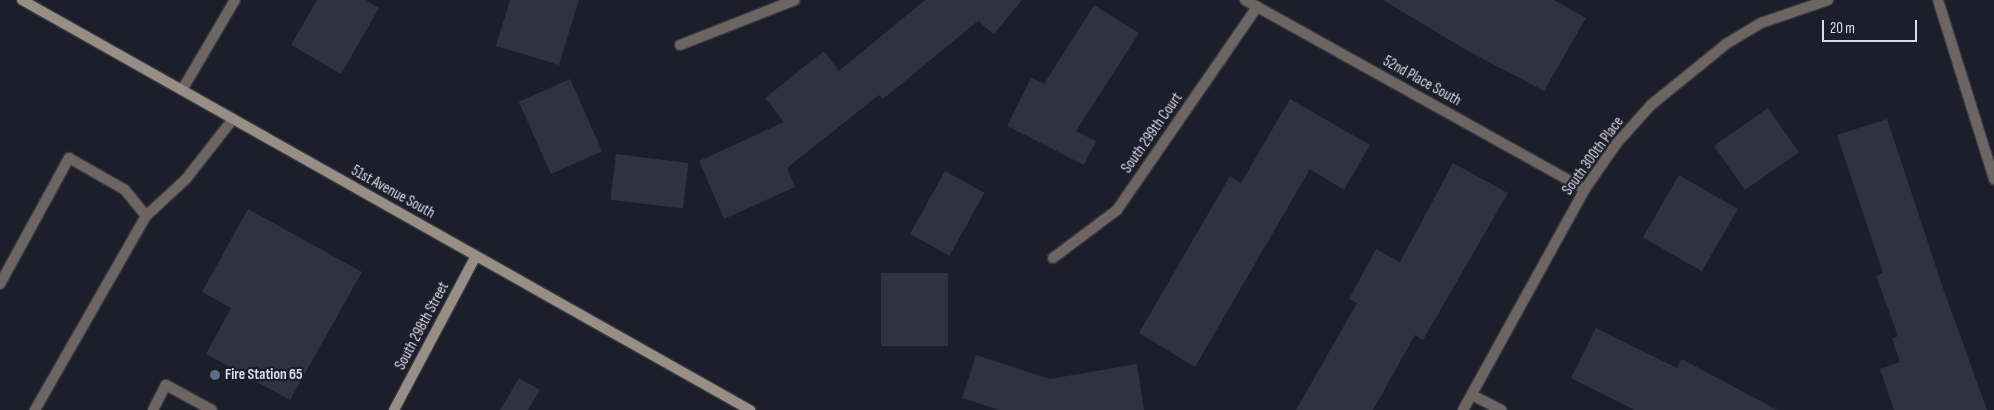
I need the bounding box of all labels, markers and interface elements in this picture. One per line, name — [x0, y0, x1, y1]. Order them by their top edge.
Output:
scale bar — [1824, 10, 1919, 42]
text: 20 m — [1830, 19, 1855, 38]
street label: 52nd Place South — [1380, 52, 1464, 110]
street label: South 299th Court — [1118, 89, 1186, 177]
street label: South 300th Place — [1559, 113, 1627, 199]
street label: 51st Avenue South — [348, 162, 438, 222]
street label: South 298th Street — [391, 279, 453, 373]
place label: Fire Station 65 — [225, 366, 303, 384]
marker: Fire Station 65 — [209, 369, 221, 381]

